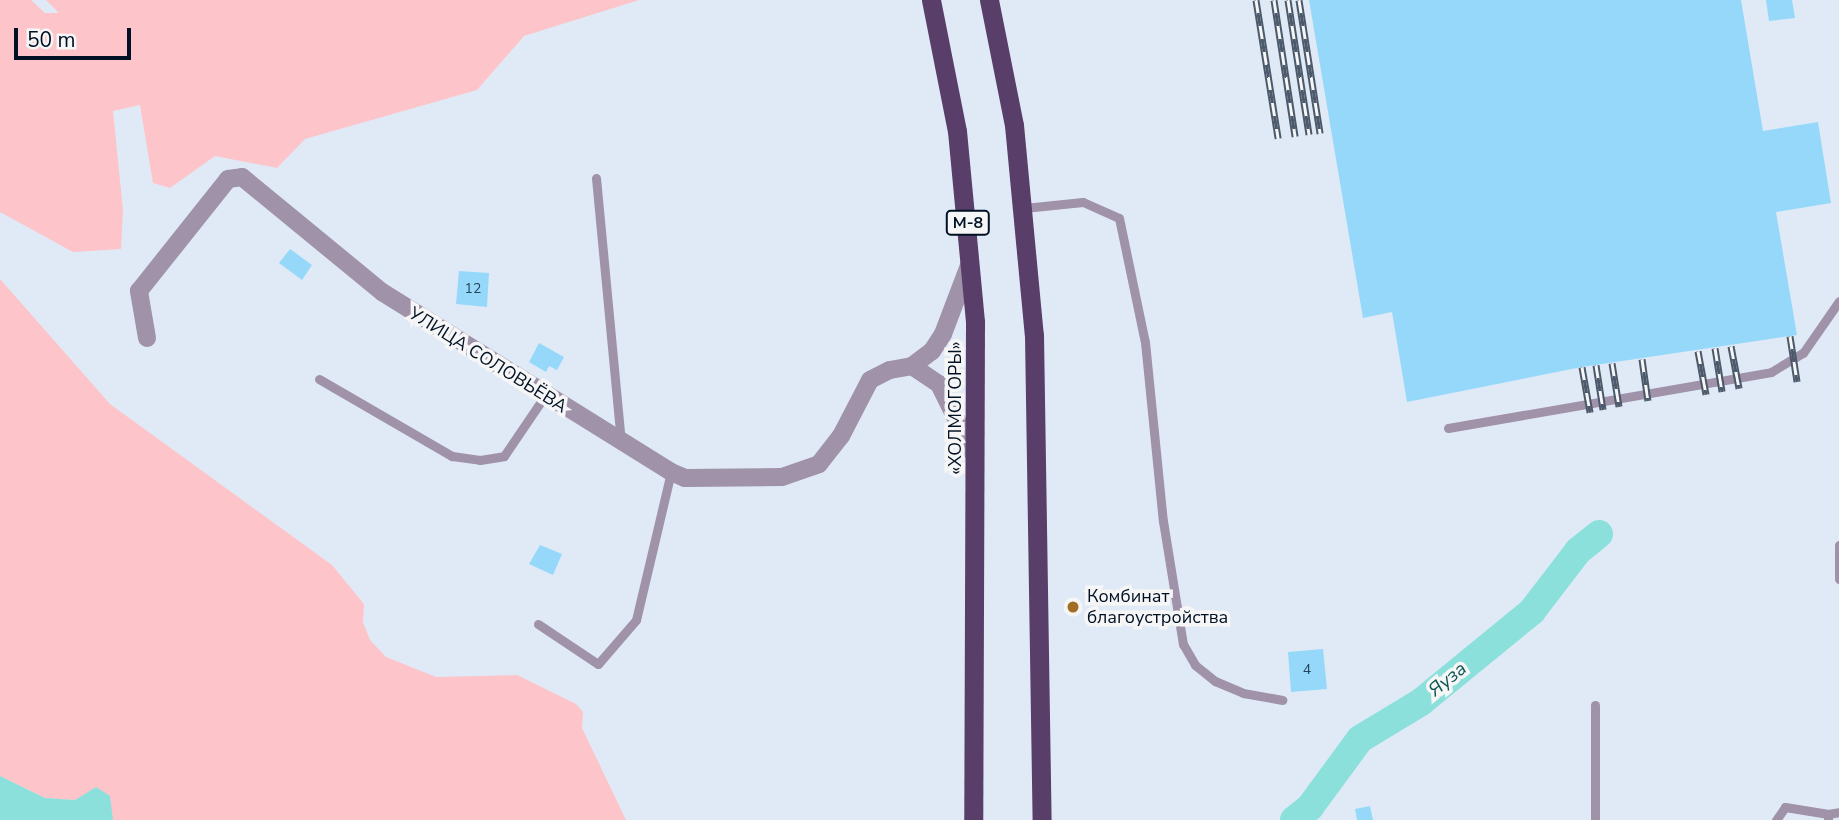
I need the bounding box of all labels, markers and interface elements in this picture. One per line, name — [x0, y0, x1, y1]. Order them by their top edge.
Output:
scale bar — [18, 14, 135, 58]
text: 50 m — [27, 26, 76, 54]
road number: М-8 — [945, 210, 991, 236]
house number: 12 — [465, 281, 481, 297]
street label: УЛИЦА СОЛОВЬЁВА — [405, 302, 571, 418]
street label: «ХОЛМОГОРЫ» — [944, 341, 966, 475]
place label: Комбинат благоустройства — [1087, 586, 1228, 628]
marker: Комбинат благоустройства — [1065, 599, 1081, 615]
water label: Яуза — [1424, 658, 1472, 702]
house number: 4 — [1303, 662, 1311, 678]

